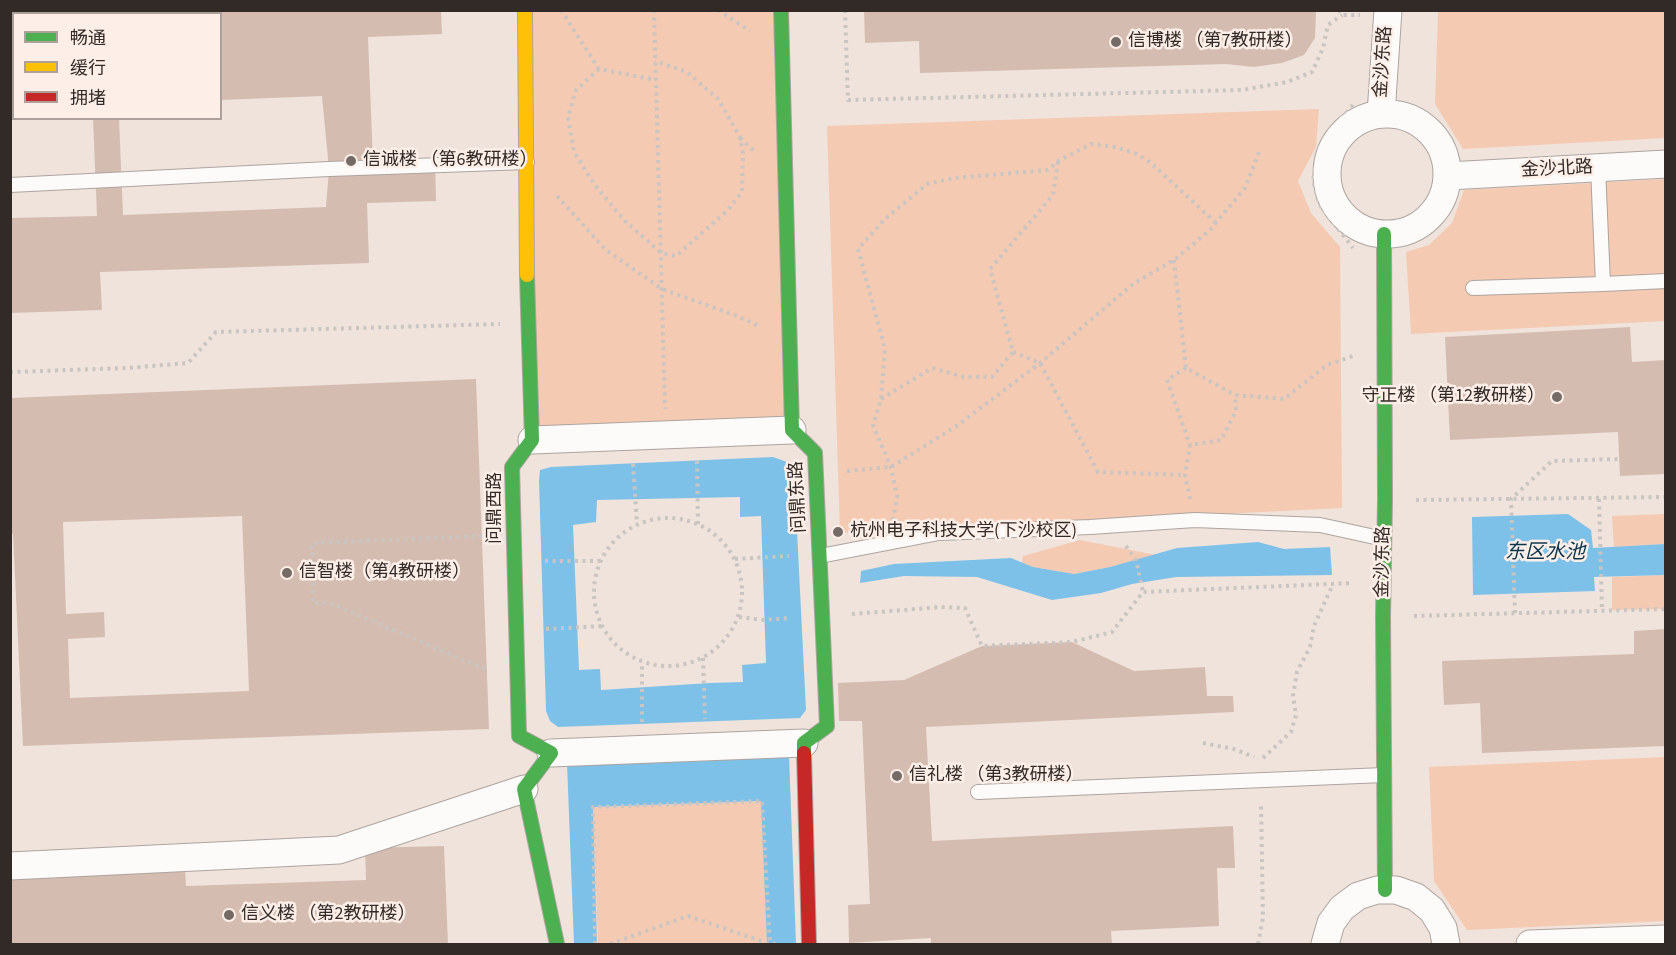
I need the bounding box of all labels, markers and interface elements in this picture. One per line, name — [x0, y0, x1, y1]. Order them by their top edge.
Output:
legend — [12, 12, 222, 120]
street label: 金沙东路 — [1371, 25, 1397, 99]
text: 畅通 — [70, 26, 106, 51]
place label: 信博楼 （第7教研楼） — [1128, 31, 1303, 53]
marker: 信博楼 （第7教研楼） — [1109, 35, 1123, 49]
text: 缓行 — [70, 56, 106, 81]
text: 拥堵 — [70, 86, 106, 111]
place label: 信诚楼 （第6教研楼） — [363, 150, 538, 172]
marker: 信诚楼 （第6教研楼） — [344, 154, 358, 168]
street label: 金沙北路 — [1520, 157, 1594, 183]
place label: 守正楼 （第12教研楼） — [1362, 386, 1545, 408]
marker: 守正楼 （第12教研楼） — [1550, 390, 1564, 404]
street label: 问鼎东路 — [786, 460, 812, 534]
street label: 问鼎西路 — [485, 472, 507, 544]
place label: 杭州电子科技大学(下沙校区) — [850, 521, 1077, 543]
marker: 杭州电子科技大学(下沙校区) — [831, 525, 845, 539]
street label: 金沙东路 — [1373, 526, 1395, 598]
water label: 东区水池 — [1505, 542, 1585, 566]
place label: 信智楼（第4教研楼） — [299, 562, 470, 584]
marker: 信智楼（第4教研楼） — [280, 566, 294, 580]
place label: 信礼楼 （第3教研楼） — [909, 765, 1084, 787]
marker: 信礼楼 （第3教研楼） — [890, 769, 904, 783]
place label: 信义楼 （第2教研楼） — [241, 904, 416, 926]
marker: 信义楼 （第2教研楼） — [222, 908, 236, 922]

